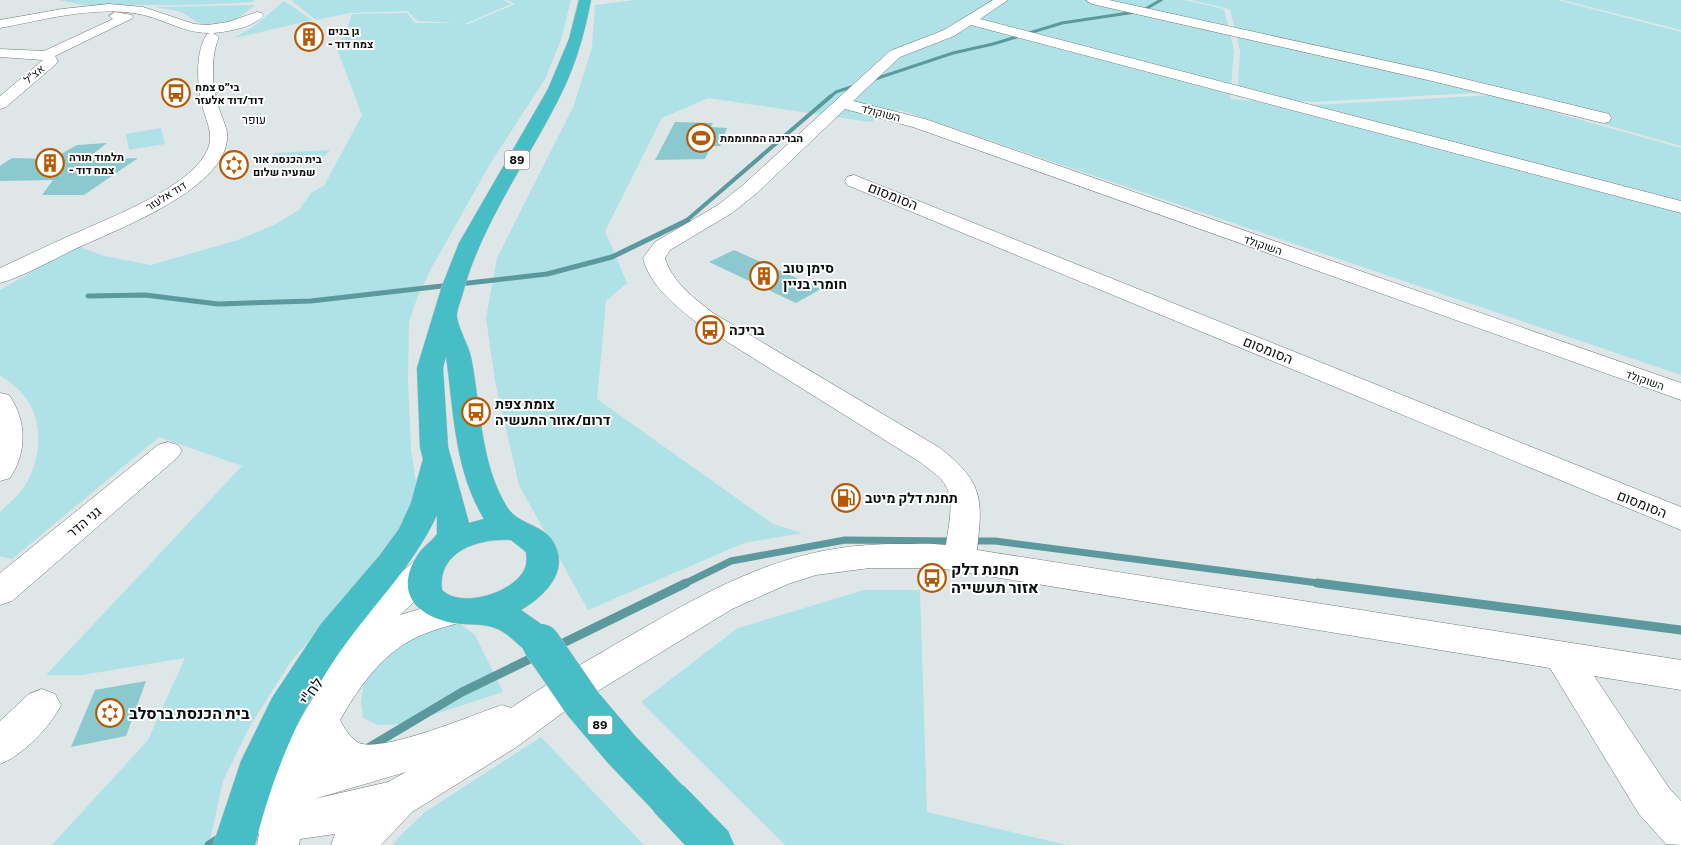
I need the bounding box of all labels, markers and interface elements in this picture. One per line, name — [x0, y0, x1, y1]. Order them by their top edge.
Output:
building icon: גן בנים - צמח דוד — [294, 22, 324, 52]
place label: גן בנים - צמח דוד — [328, 24, 374, 50]
street label: אצ"ל — [21, 61, 47, 86]
bus stop icon: בי״ס צמח דוד/דוד אלעזר — [161, 78, 191, 108]
place label: בי״ס צמח דוד/דוד אלעזר — [195, 80, 264, 106]
street label: השוקולד — [860, 101, 902, 124]
district label: עופר — [242, 112, 266, 126]
sports icon: הבריכה המחוממת — [686, 123, 716, 153]
place label: הבריכה המחוממת — [720, 131, 803, 144]
building icon: תלמוד תורה - צמח דוד — [35, 148, 65, 178]
place label: תלמוד תורה - צמח דוד — [69, 150, 124, 176]
synagogue icon: בית הכנסת אור שמעיה שלום — [219, 150, 249, 180]
road number: 89 — [504, 150, 530, 170]
place label: בית הכנסת אור שמעיה שלום — [253, 152, 322, 178]
street label: דוד אלעזר — [143, 178, 189, 213]
street label: הסומסום — [866, 178, 921, 213]
street label: השוקולד — [1242, 232, 1284, 257]
place label: סימן טוב חומרי בניין — [783, 259, 847, 292]
building icon: סימן טוב חומרי בניין — [749, 261, 779, 291]
bus stop icon: בריכה — [695, 315, 725, 345]
place label: בריכה — [729, 321, 765, 338]
street label: הסומסום — [1241, 332, 1296, 367]
street label: השוקולד — [1624, 367, 1666, 392]
place label: צומת צפת דרום/אזור התעשיה — [495, 395, 611, 428]
bus stop icon: צומת צפת דרום/אזור התעשיה — [461, 397, 491, 427]
fuel station icon: תחנת דלק מיטב — [831, 483, 861, 513]
street label: הסומסום — [1615, 486, 1670, 521]
place label: תחנת דלק מיטב — [865, 489, 958, 506]
street label: גני הדר — [63, 502, 104, 541]
place label: תחנת דלק אזור תעשייה — [951, 559, 1039, 596]
bus stop icon: תחנת דלק אזור תעשייה — [917, 563, 947, 593]
street label: לח"י — [295, 674, 327, 708]
synagogue icon: בית הכנסת ברסלב — [95, 698, 125, 728]
place label: בית הכנסת ברסלב — [129, 703, 250, 722]
road number: 89 — [588, 716, 612, 734]

